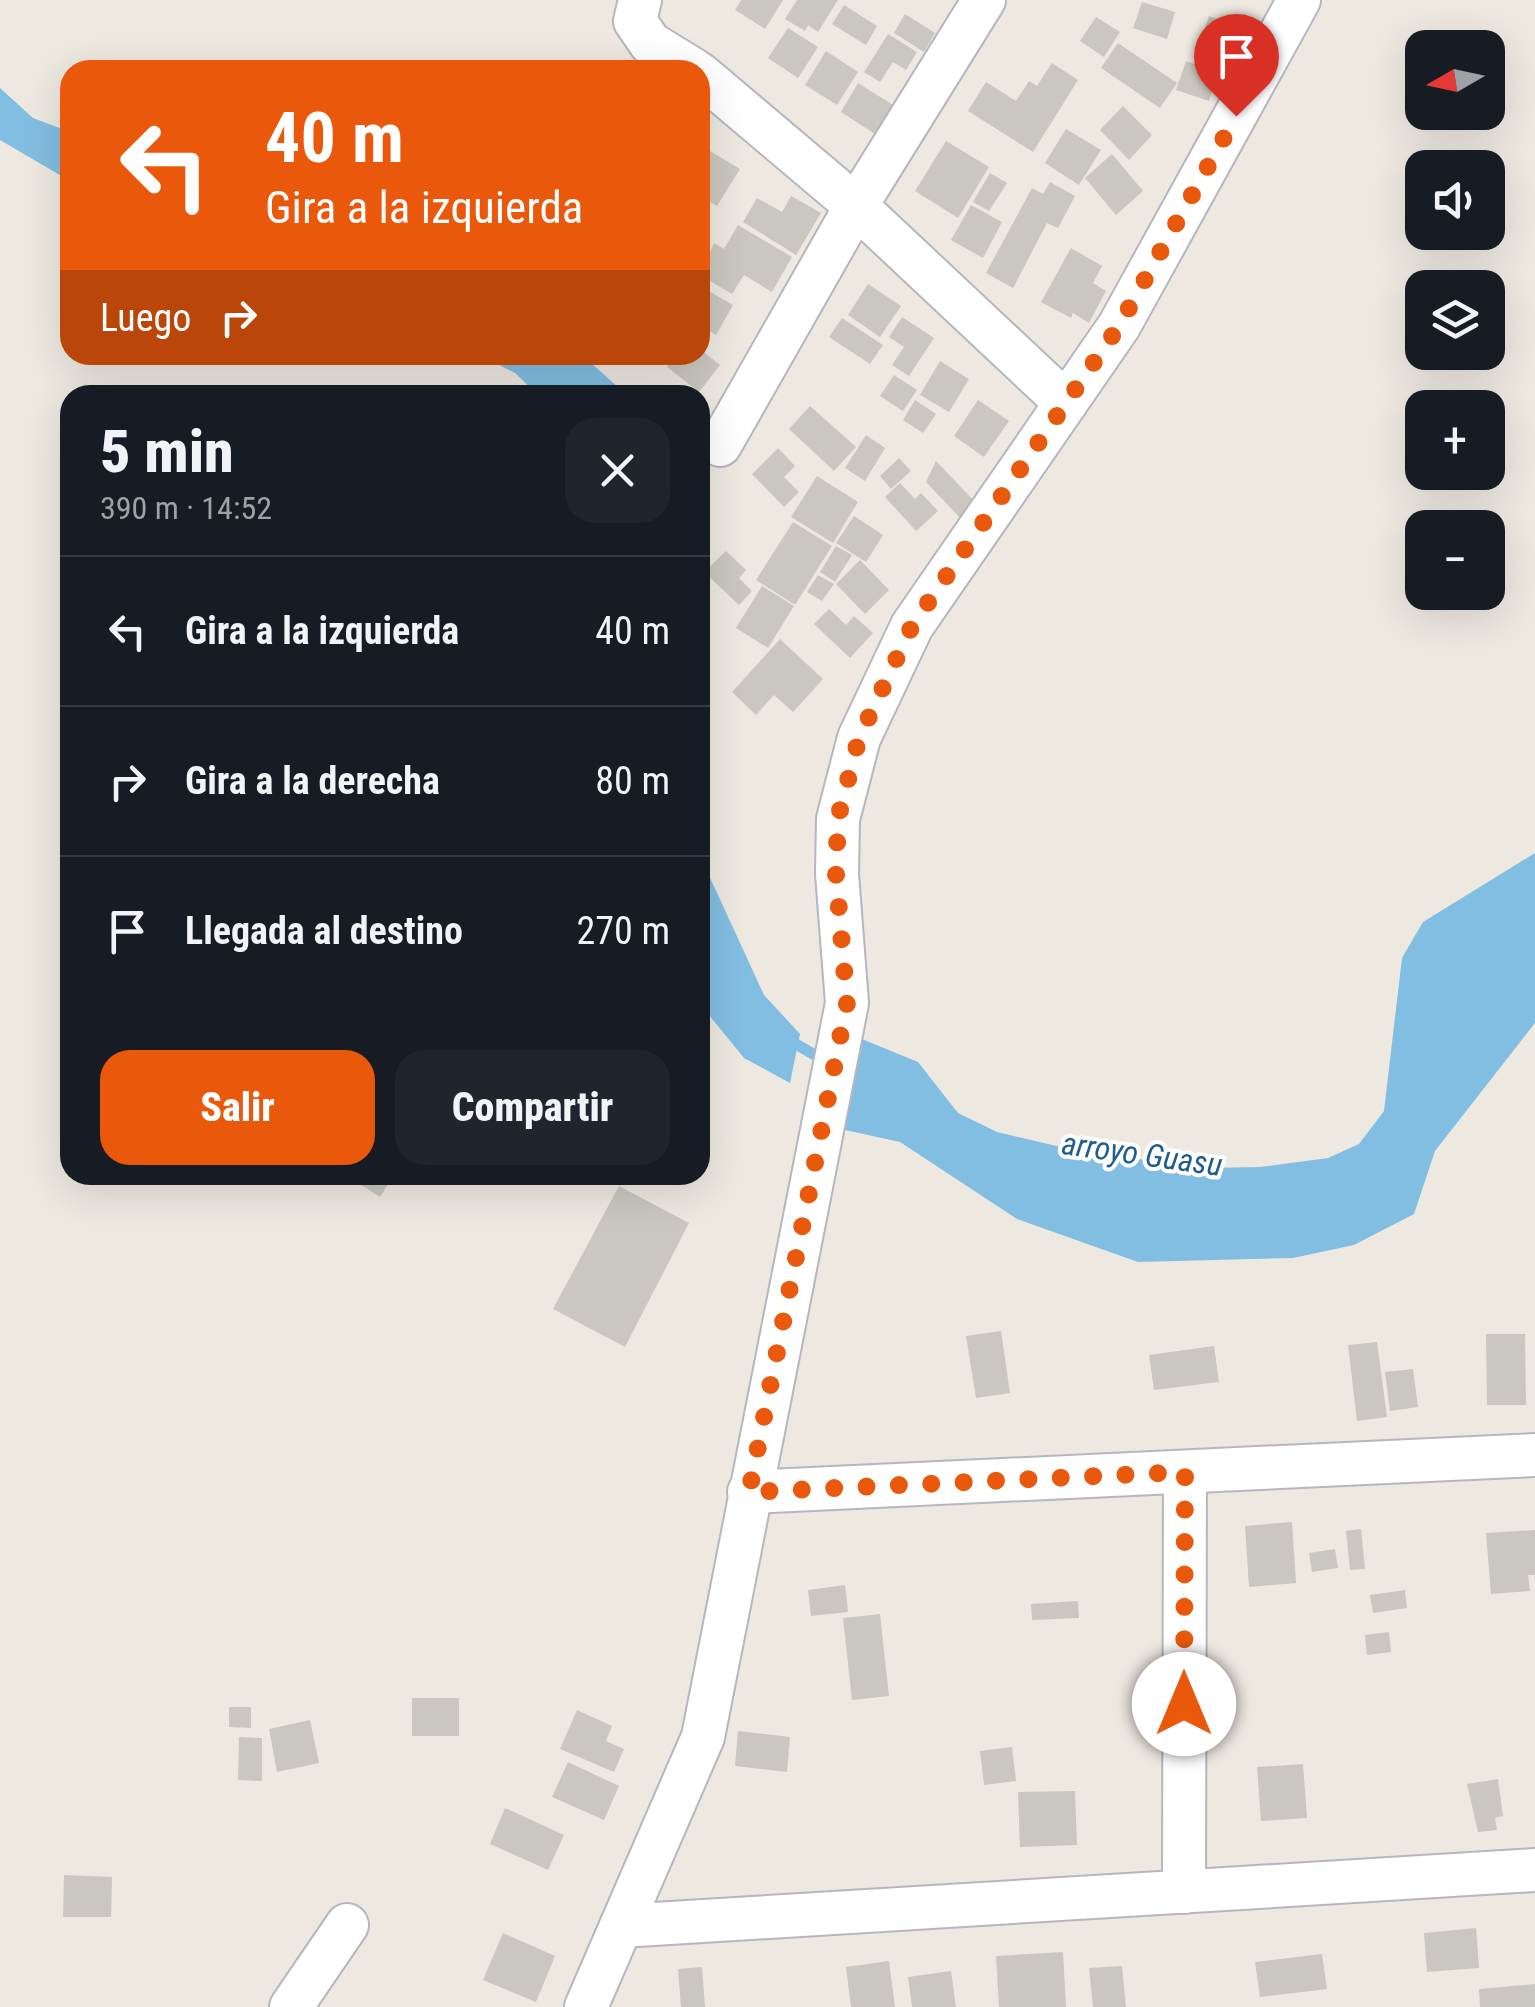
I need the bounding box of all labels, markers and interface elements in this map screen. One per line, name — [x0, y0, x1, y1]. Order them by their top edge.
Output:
pin — [1194, 14, 1279, 117]
icon: arrive — [1209, 29, 1264, 84]
north arrow — [1405, 30, 1505, 130]
map controls — [1405, 30, 1505, 610]
text: 40 m — [265, 97, 404, 179]
icon: left — [100, 100, 230, 230]
button: sound — [1405, 150, 1505, 250]
text: Gira a la izquierda — [265, 181, 583, 234]
button: layers — [1405, 270, 1505, 370]
icon: right — [211, 290, 266, 345]
text: Luego — [100, 296, 191, 340]
button: + — [1405, 390, 1505, 490]
text: 5 min — [100, 416, 234, 487]
button: close — [565, 418, 670, 523]
text: 390 m · 14:52 — [100, 489, 272, 527]
button: − — [1405, 510, 1505, 610]
icon: left — [100, 604, 155, 659]
text: Gira a la izquierda — [185, 609, 459, 653]
text: 40 m — [595, 609, 670, 653]
icon: right — [100, 754, 155, 809]
text: Gira a la derecha — [185, 759, 440, 803]
text: 80 m — [595, 759, 670, 803]
icon: arrive — [100, 904, 155, 959]
text: Llegada al destino — [185, 909, 463, 953]
text: 270 m — [576, 909, 670, 953]
button: Salir — [100, 1050, 375, 1165]
button: Compartir — [395, 1050, 670, 1165]
water label: arroyo Guasu — [1059, 1124, 1225, 1184]
position arrow — [1132, 1652, 1236, 1756]

